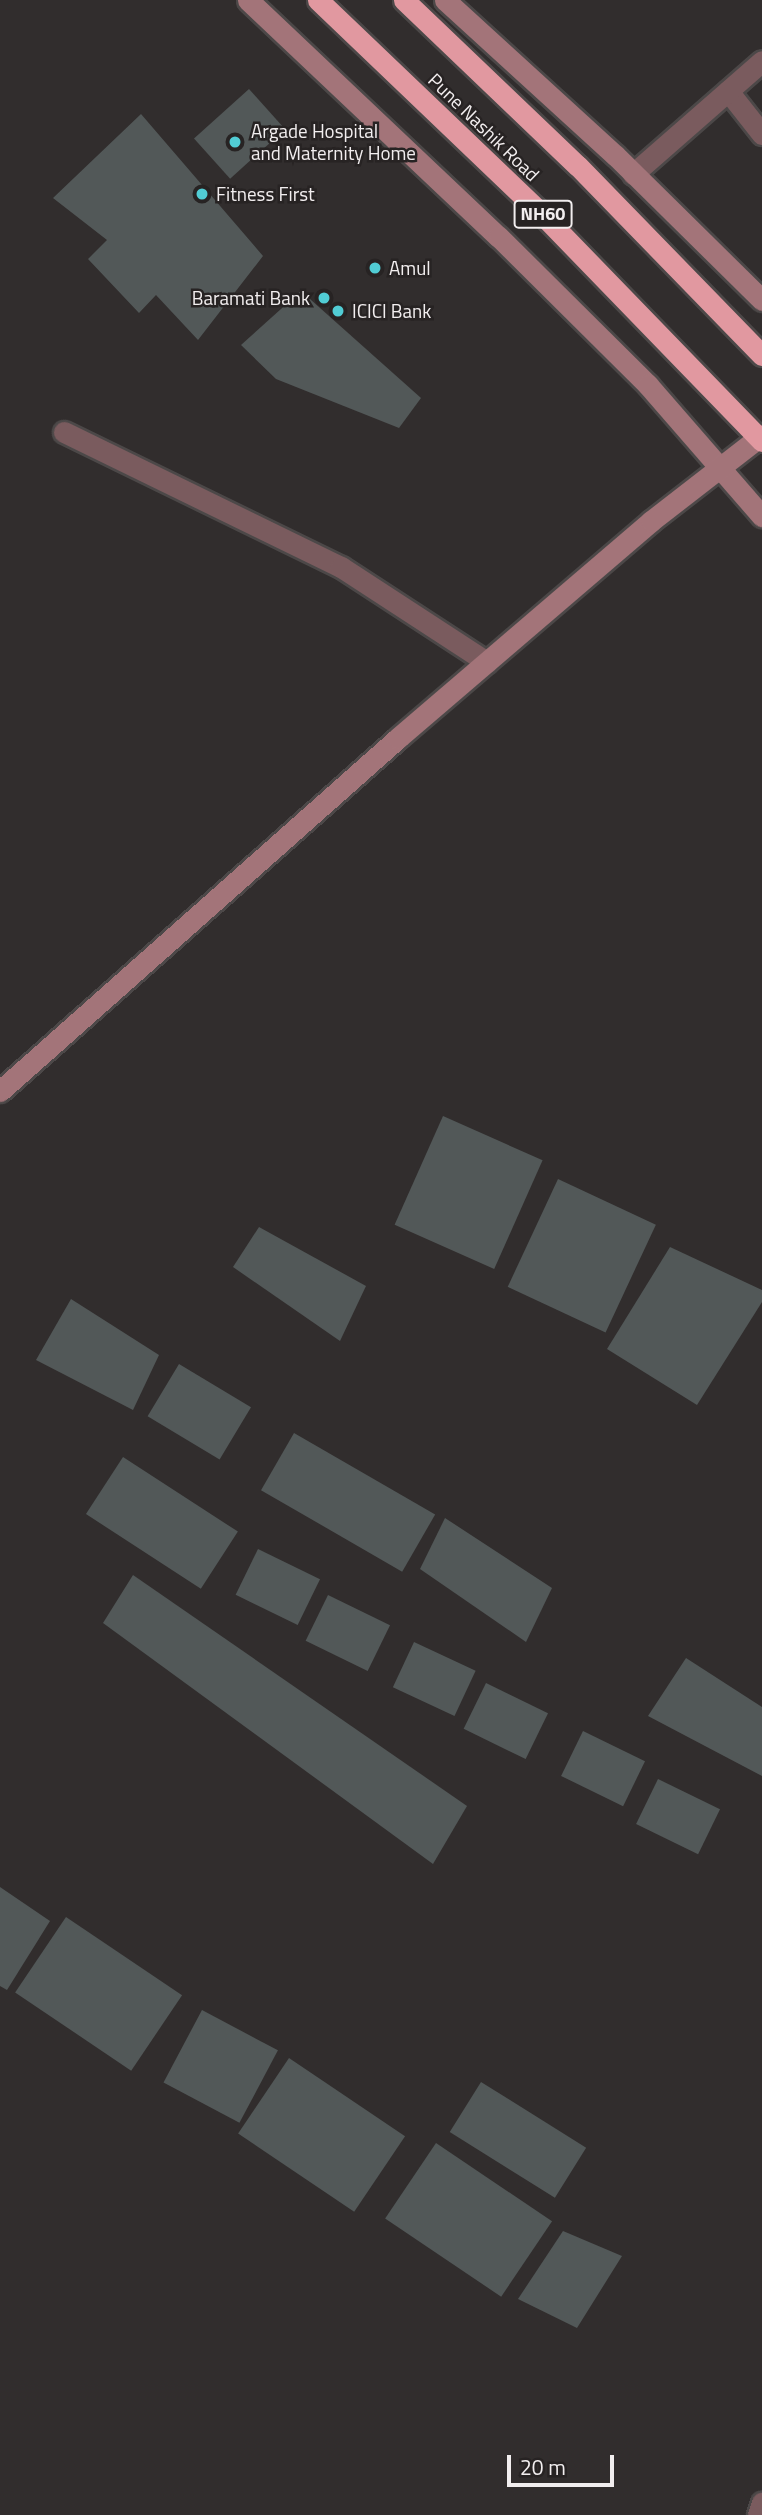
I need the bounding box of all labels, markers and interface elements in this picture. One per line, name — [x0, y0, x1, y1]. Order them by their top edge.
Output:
street label: Pune Nashik Road — [424, 68, 544, 186]
place label: Argade Hospital and Maternity Home — [251, 120, 416, 164]
marker: Argade Hospital and Maternity Home — [225, 132, 245, 152]
place label: Fitness First — [216, 183, 315, 205]
marker: Fitness First — [194, 186, 210, 202]
road number: NH60 — [513, 200, 573, 229]
place label: Amul — [389, 257, 431, 279]
marker: Amul — [367, 260, 383, 276]
place label: Baramati Bank — [192, 287, 310, 309]
marker: Baramati Bank — [316, 290, 332, 306]
place label: ICICI Bank — [352, 300, 431, 322]
marker: ICICI Bank — [330, 303, 346, 319]
scale bar — [510, 2442, 617, 2486]
text: 20 m — [520, 2451, 566, 2483]

